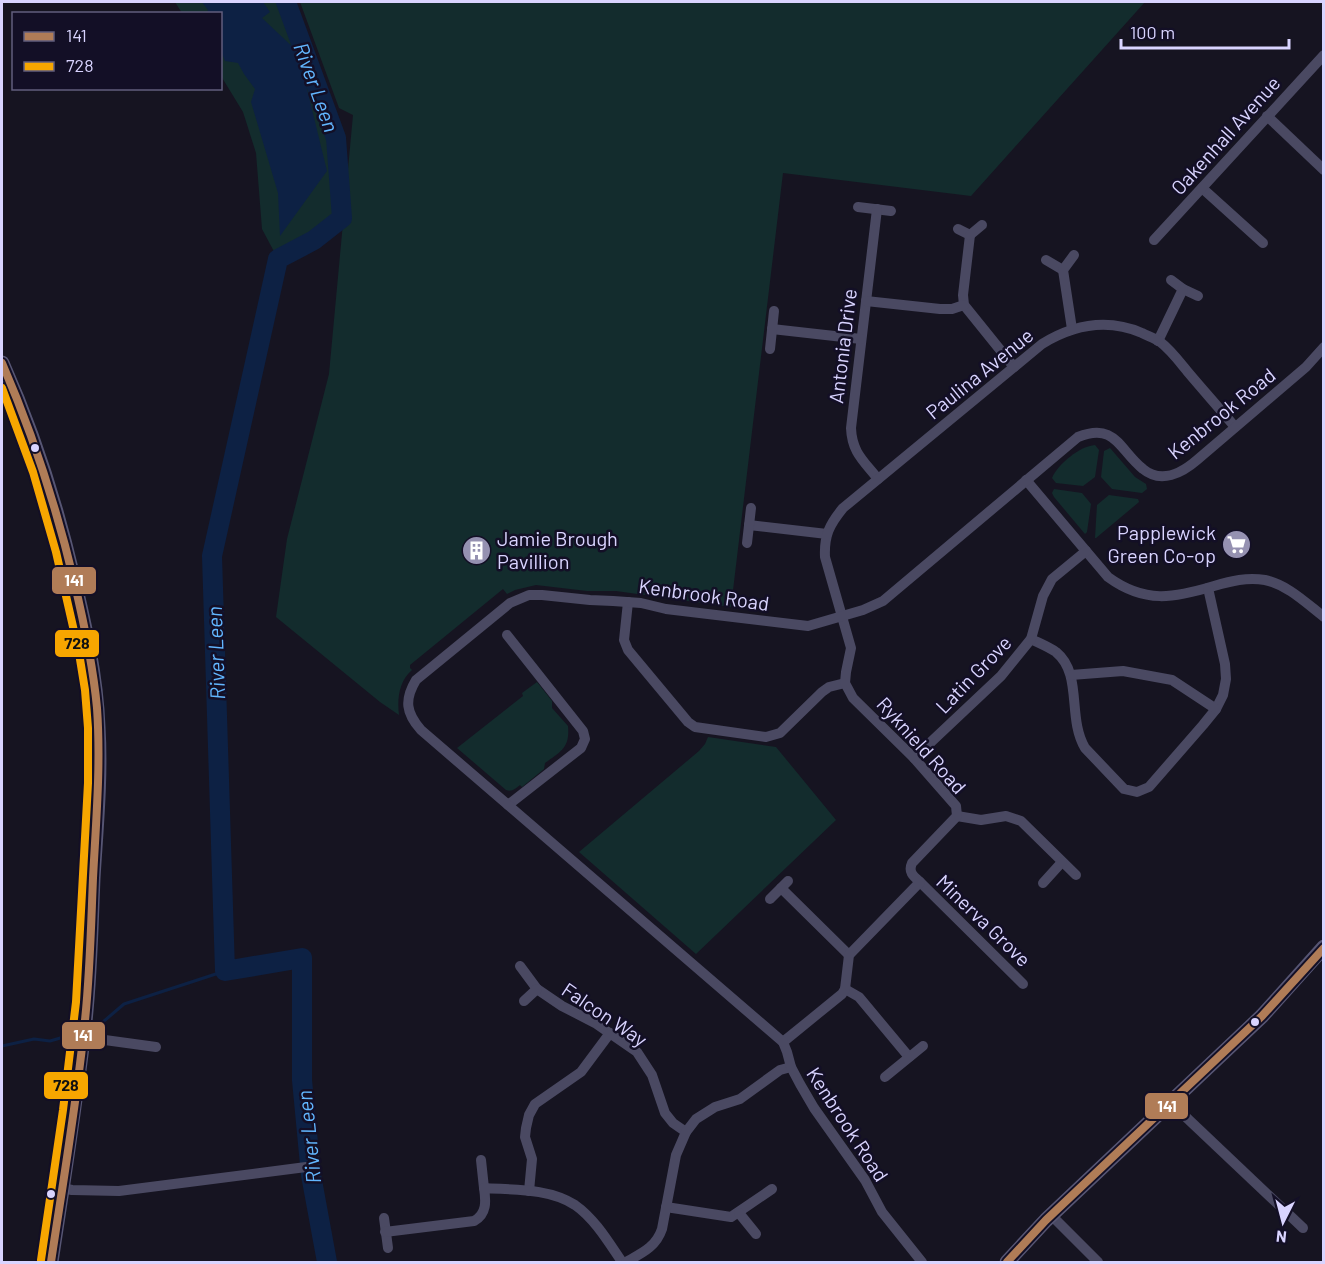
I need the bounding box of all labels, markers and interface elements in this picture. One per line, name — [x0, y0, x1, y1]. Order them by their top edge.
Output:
legend — [12, 12, 222, 90]
scale bar — [1121, 12, 1289, 50]
text: 100 m — [1130, 21, 1175, 43]
text: 141 — [66, 24, 87, 46]
water label: River Leen — [289, 39, 345, 135]
text: 728 — [66, 54, 94, 76]
street label: Oakenhall Avenue — [1165, 71, 1285, 199]
street label: Antonia Drive — [823, 287, 861, 405]
street label: Paulina Avenue — [921, 322, 1037, 424]
street label: Kenbrook Road — [1162, 362, 1280, 464]
unlabelled marker — [29, 442, 41, 454]
place label: Papplewick Green Co-op — [1108, 520, 1216, 567]
place label: Jamie Brough Pavillion — [497, 526, 618, 573]
supermarket icon: Papplewick Green Co-op — [1221, 528, 1253, 560]
building icon: Jamie Brough Pavillion — [460, 534, 492, 566]
line badge: 141 — [51, 566, 97, 595]
text: 141 — [64, 570, 84, 589]
street label: Kenbrook Road — [637, 573, 771, 615]
water label: River Leen — [201, 606, 229, 700]
line badge: 728 — [54, 629, 100, 658]
street label: Latin Grove — [930, 630, 1016, 718]
text: 728 — [64, 633, 90, 652]
street label: Ryknield Road — [872, 692, 972, 798]
street label: Minerva Grove — [932, 869, 1036, 971]
street label: Falcon Way — [558, 977, 652, 1051]
unlabelled marker — [1249, 1016, 1261, 1028]
line badge: 141 — [61, 1021, 106, 1050]
text: 141 — [73, 1025, 93, 1044]
street label: Kenbrook Road — [802, 1062, 894, 1186]
line badge: 728 — [43, 1071, 89, 1100]
text: 728 — [53, 1075, 79, 1094]
water label: River Leen — [291, 1089, 325, 1185]
line badge: 141 — [1144, 1092, 1189, 1120]
text: 141 — [1157, 1096, 1177, 1115]
unlabelled marker — [45, 1188, 57, 1200]
north arrow — [1253, 1192, 1313, 1252]
text: N — [1275, 1227, 1288, 1247]

